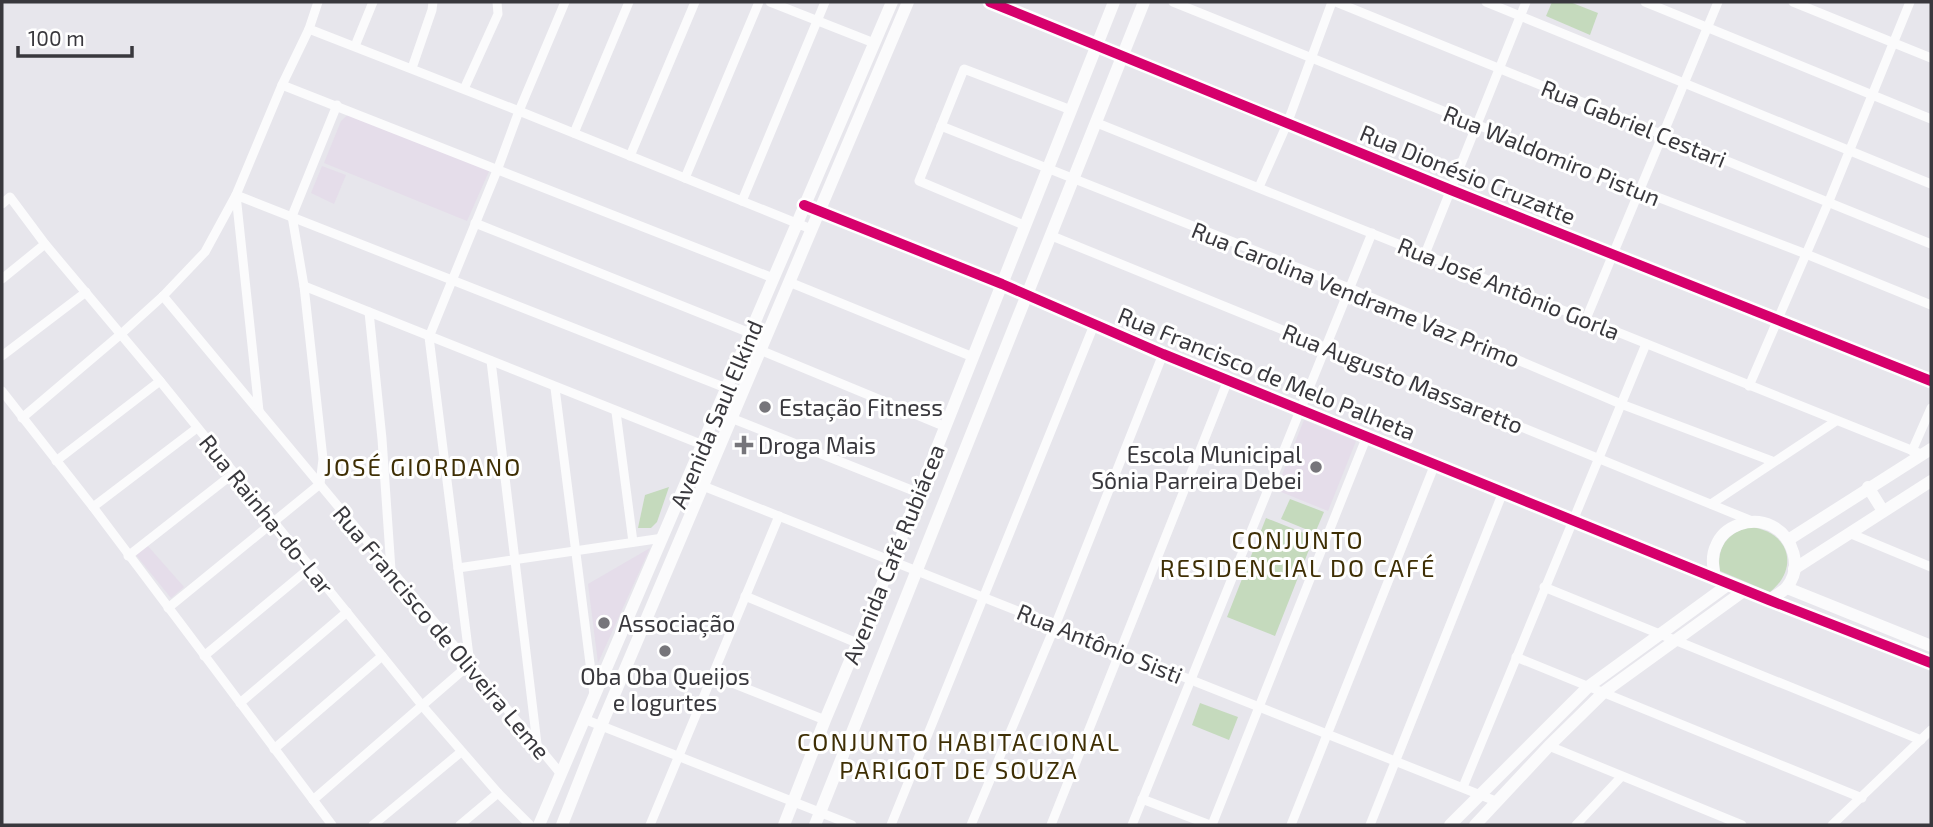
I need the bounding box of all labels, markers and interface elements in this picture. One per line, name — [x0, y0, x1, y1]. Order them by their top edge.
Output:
scale bar — [18, 14, 131, 58]
text: 100 m — [28, 25, 85, 50]
street label: Rua Gabriel Cestari — [1537, 73, 1731, 173]
street label: Rua Waldomiro Pistun — [1440, 99, 1664, 211]
street label: Rua Dionésio Cruzatte — [1356, 118, 1580, 230]
street label: Rua Carolina Vendrame Vaz Primo — [1188, 215, 1524, 373]
street label: Rua José Antônio Gorla — [1394, 231, 1624, 345]
street label: Rua Francisco de Melo Palheta — [1114, 300, 1420, 446]
street label: Avenida Saul Elkind — [664, 316, 768, 512]
street label: Rua Augusto Massaretto — [1279, 317, 1527, 439]
place label: Estação Fitness — [779, 393, 943, 422]
marker: Estação Fitness — [757, 399, 773, 415]
street label: Rua Rainha-do-Lar — [194, 428, 340, 600]
place label: Droga Mais — [758, 431, 876, 459]
marker: Droga Mais — [736, 437, 752, 453]
street label: Avenida Café Rubiácea — [836, 440, 950, 668]
place label: Escola Municipal Sônia Parreira Debei — [1091, 440, 1302, 494]
district label: JOSÉ GIORDANO — [324, 452, 522, 481]
marker: Escola Municipal Sônia Parreira Debei — [1308, 459, 1324, 475]
street label: Rua Francisco de Oliveira Leme — [328, 499, 556, 765]
district label: CONJUNTO RESIDENCIAL DO CAFÉ — [1160, 525, 1436, 582]
street label: Rua Antônio Sisti — [1013, 597, 1187, 689]
place label: Associação — [618, 609, 735, 638]
marker: Associação — [596, 615, 612, 631]
marker: Oba Oba Queijos e Iogurtes — [657, 643, 673, 659]
place label: Oba Oba Queijos e Iogurtes — [580, 662, 750, 716]
district label: CONJUNTO HABITACIONAL PARIGOT DE SOUZA — [797, 727, 1121, 784]

